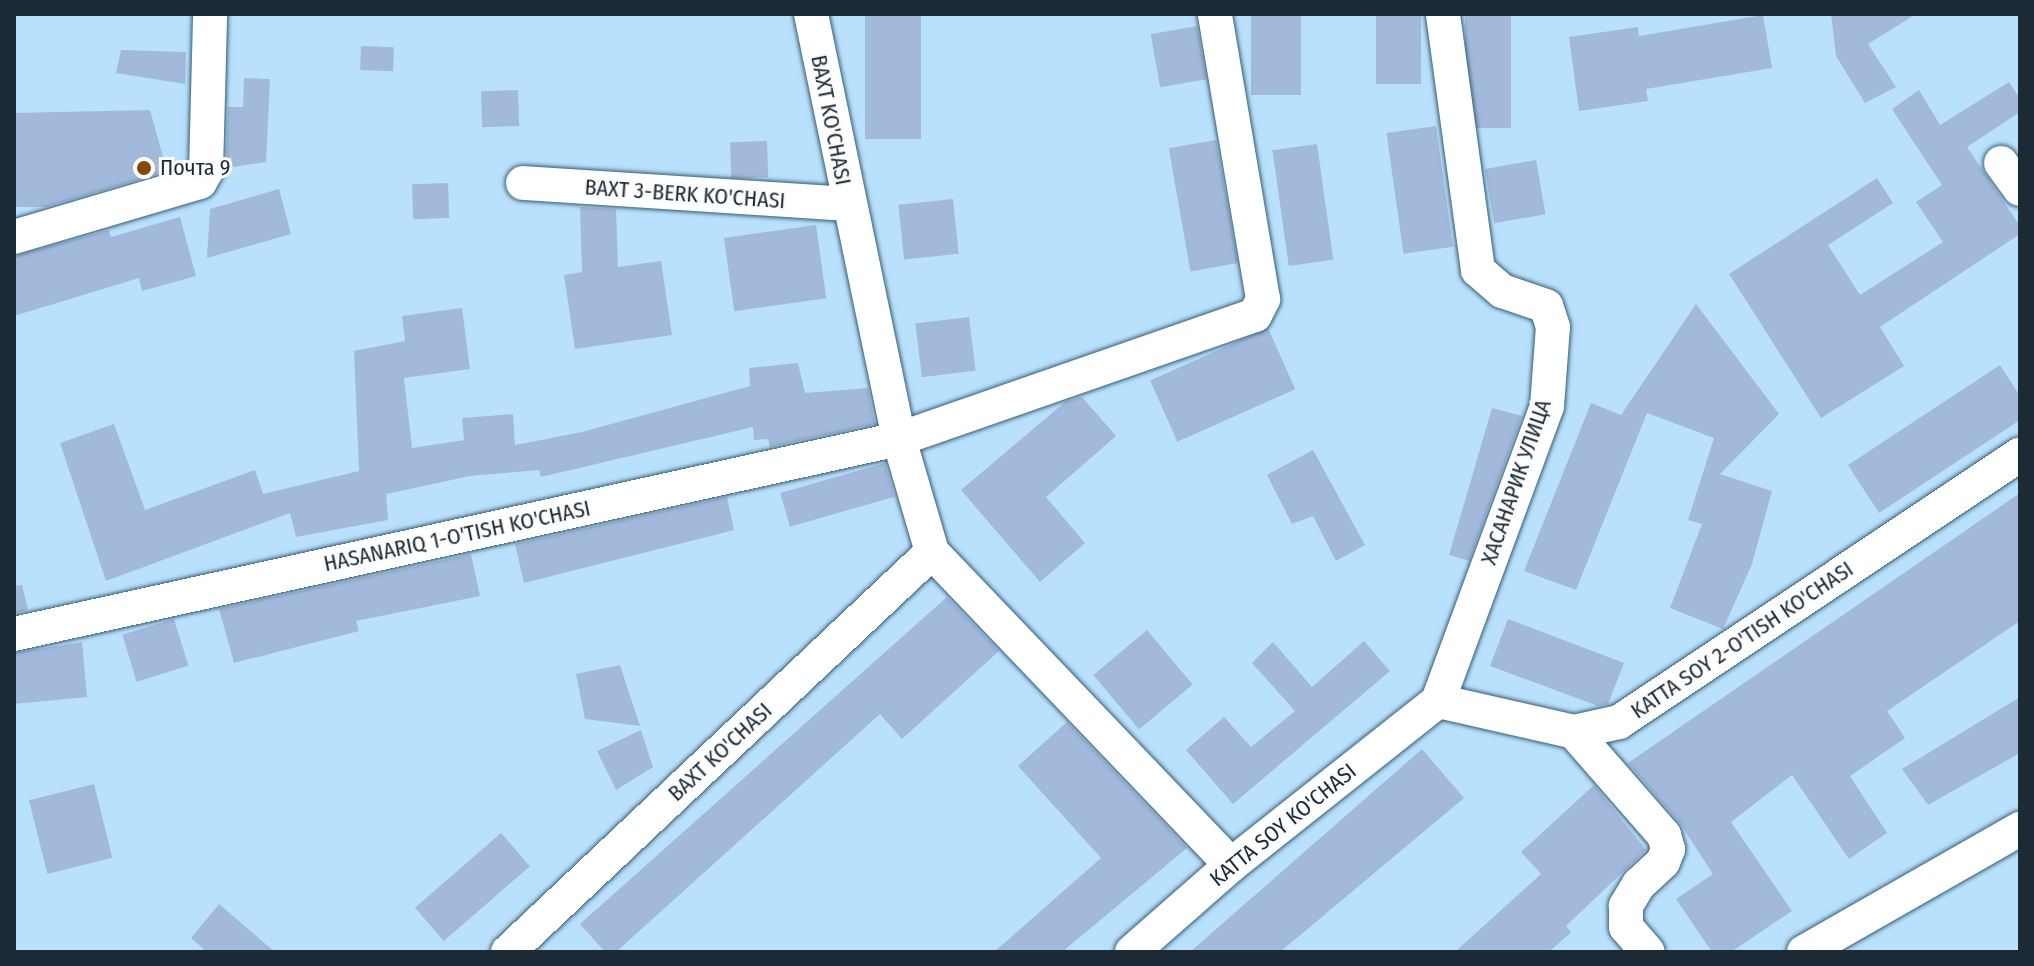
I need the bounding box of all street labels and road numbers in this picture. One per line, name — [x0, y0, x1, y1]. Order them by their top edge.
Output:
street label: BAXT KO'CHASI — [805, 53, 857, 187]
street label: BAXT 3-BERK KO'CHASI — [584, 174, 786, 214]
street label: ХАСАНАРИК УЛИЦА — [1475, 396, 1557, 568]
street label: HASANARIQ 1-O'TISH KO'CHASI — [321, 495, 593, 577]
street label: KATTA SOY 2-O'TISH KO'CHASI — [1626, 556, 1858, 724]
street label: BAXT KO'CHASI — [663, 697, 777, 807]
street label: KATTA SOY KO'CHASI — [1205, 758, 1361, 892]

